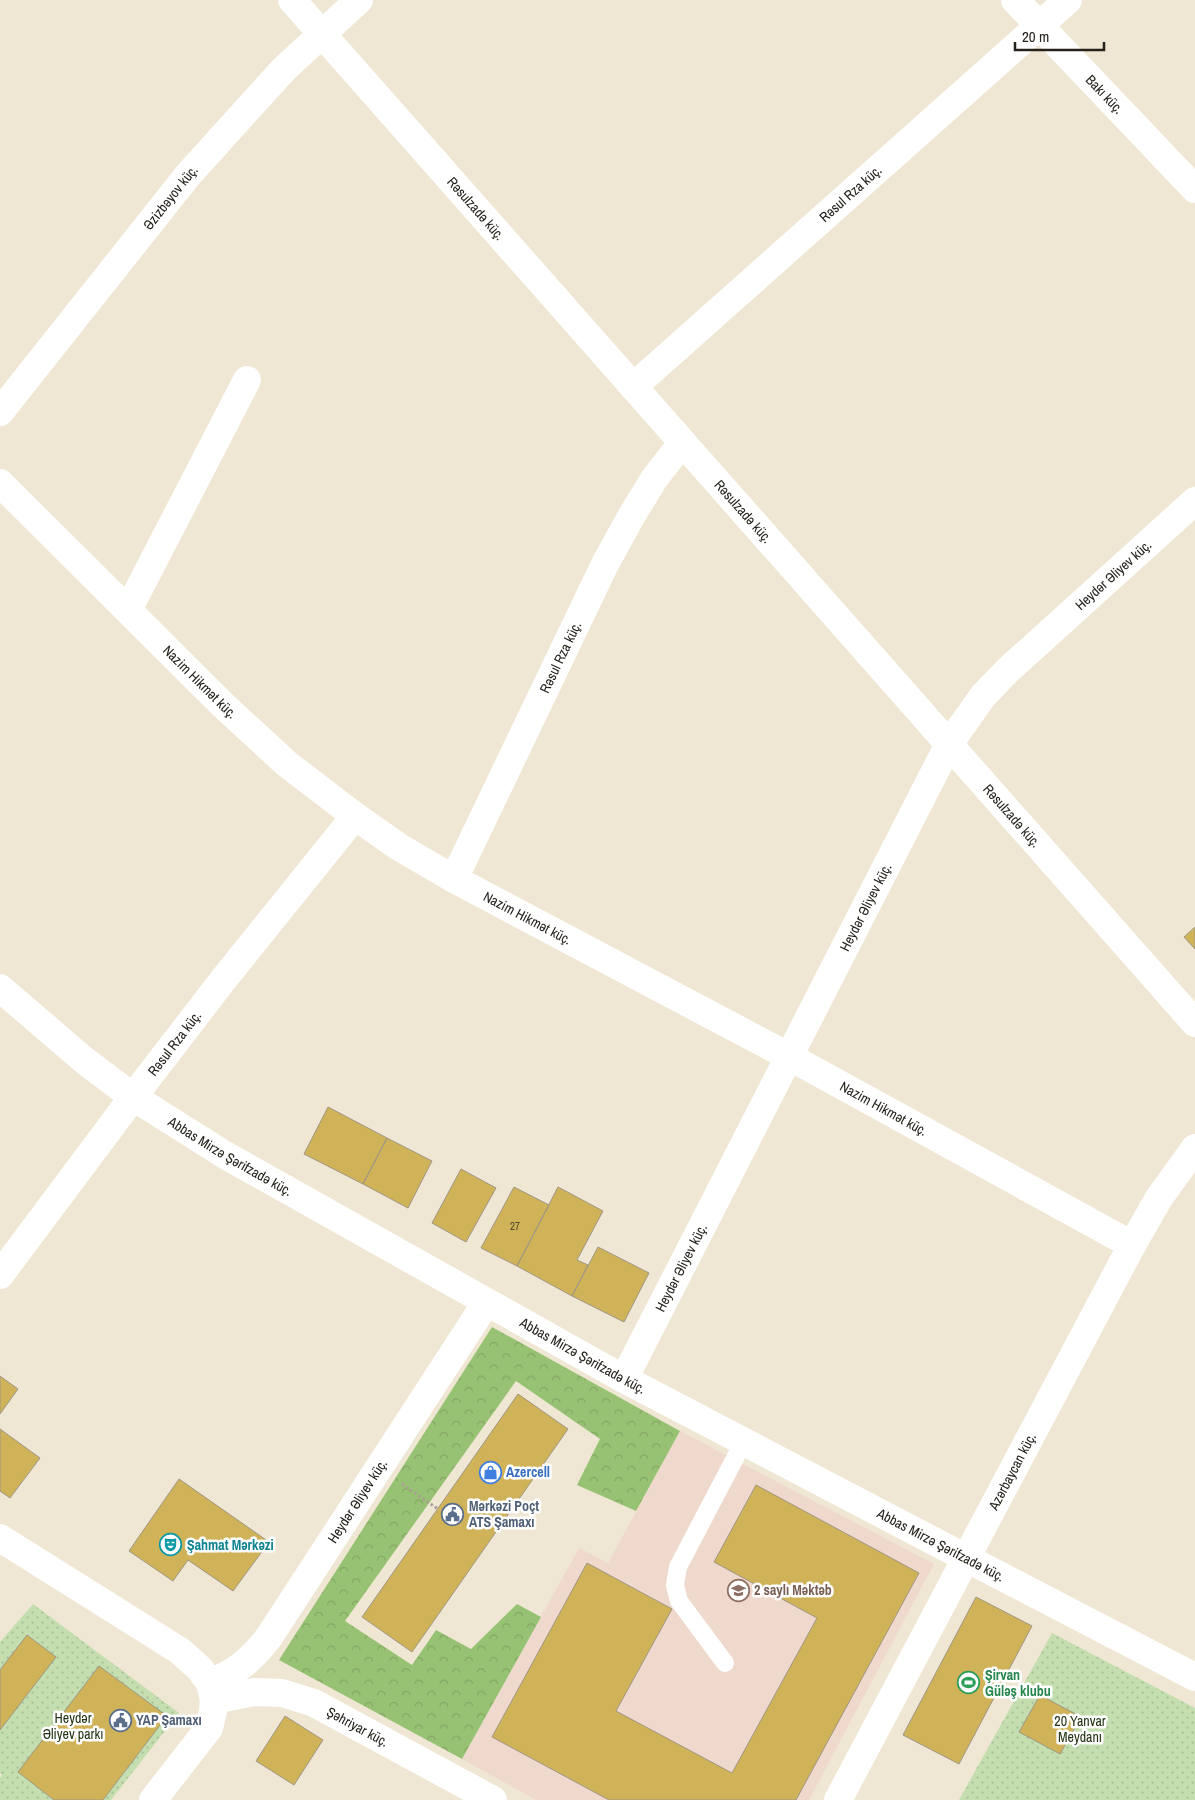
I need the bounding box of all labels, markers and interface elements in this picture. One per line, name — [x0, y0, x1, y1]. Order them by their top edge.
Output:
scale bar — [1015, 20, 1104, 52]
text: 20 m — [1022, 26, 1049, 47]
street label: Bakı küç. — [1082, 71, 1127, 117]
street label: Əzizbəyov küç. — [139, 161, 202, 234]
street label: Rəsul Rza küç. — [816, 161, 885, 226]
street label: Rəsulzadə küç. — [443, 173, 509, 244]
street label: Rəsulzadə küç. — [711, 476, 776, 547]
street label: Heydər Əliyev küç. — [1071, 536, 1155, 614]
street label: Rəsul Rza küç. — [536, 618, 585, 696]
street label: Nazim Hikmət küç. — [159, 641, 241, 722]
street label: Rəsulzadə küç. — [979, 780, 1045, 851]
street label: Heydər Əliyev küç. — [835, 860, 895, 954]
street label: Nazim Hikmət küç. — [480, 887, 575, 949]
street label: Rəsul Rza küç. — [144, 1007, 205, 1079]
street label: Nazim Hikmət küç. — [837, 1077, 931, 1140]
street label: Abbas Mirzə Şərifzadə küç. — [164, 1112, 296, 1200]
house number: 27 — [510, 1219, 520, 1233]
street label: Heydər Əliyev küç. — [651, 1221, 711, 1315]
street label: Abbas Mirzə Şərifzadə küç. — [516, 1313, 649, 1398]
street label: Azərbaycan küç. — [984, 1430, 1040, 1514]
street label: Heydər Əliyev küç. — [323, 1456, 391, 1546]
shop icon: Azercell — [478, 1460, 502, 1484]
place label: Azercell — [506, 1463, 550, 1481]
place label: Mərkəzi Poçt ATS Şamaxı — [469, 1497, 539, 1531]
public building icon: Mərkəzi Poçt ATS Şamaxı — [441, 1502, 465, 1526]
street label: Abbas Mirzə Şərifzadə küç. — [873, 1504, 1008, 1585]
theatre icon: Şahmat Mərkəzi — [159, 1533, 183, 1557]
place label: Şahmat Mərkəzi — [187, 1536, 274, 1554]
school or university icon: 2 saylı Məktəb — [726, 1578, 750, 1602]
place label: 2 saylı Məktəb — [754, 1581, 832, 1599]
place label: Şirvan Güləş klubu — [985, 1666, 1051, 1700]
sports icon: Şirvan Güləş klubu — [957, 1671, 981, 1695]
street label: Şəhriyar küç. — [324, 1703, 392, 1751]
public building icon: YAP Şamaxı — [108, 1708, 132, 1732]
park label: Heydər Əliyev parkı — [43, 1709, 103, 1743]
place label: YAP Şamaxı — [136, 1711, 202, 1729]
park label: 20 Yanvar Meydanı — [1054, 1712, 1106, 1746]

